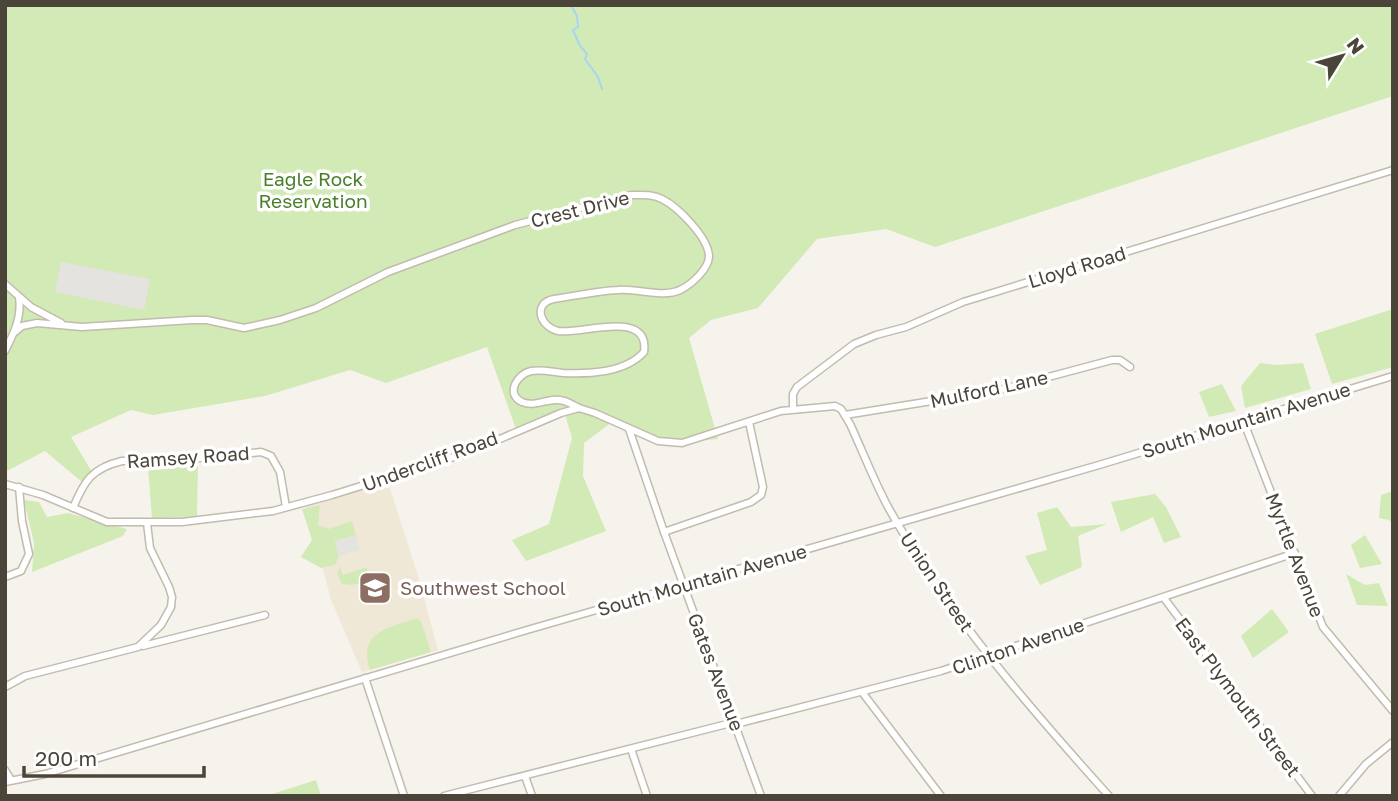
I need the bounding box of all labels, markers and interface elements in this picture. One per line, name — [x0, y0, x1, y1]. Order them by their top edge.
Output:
north arrow — [1307, 21, 1377, 91]
text: N — [1342, 33, 1370, 58]
park label: Eagle Rock Reservation — [258, 167, 368, 212]
street label: Crest Drive — [528, 185, 632, 232]
street label: Lloyd Road — [1025, 241, 1128, 292]
street label: Mulford Lane — [928, 365, 1050, 412]
street label: South Mountain Avenue — [1139, 377, 1353, 462]
street label: Undercliff Road — [359, 425, 501, 496]
street label: Ramsey Road — [126, 441, 250, 472]
street label: Myrtle Avenue — [1261, 489, 1330, 620]
street label: Union Street — [896, 528, 979, 636]
street label: South Mountain Avenue — [595, 539, 809, 620]
school or university icon: Southwest School — [356, 569, 394, 607]
place label: Southwest School — [400, 576, 566, 599]
street label: Gates Avenue — [683, 610, 750, 734]
street label: Clinton Avenue — [949, 612, 1087, 679]
street label: East Plymouth Street — [1171, 613, 1306, 781]
scale bar — [24, 734, 205, 778]
text: 200 m — [35, 745, 97, 771]

